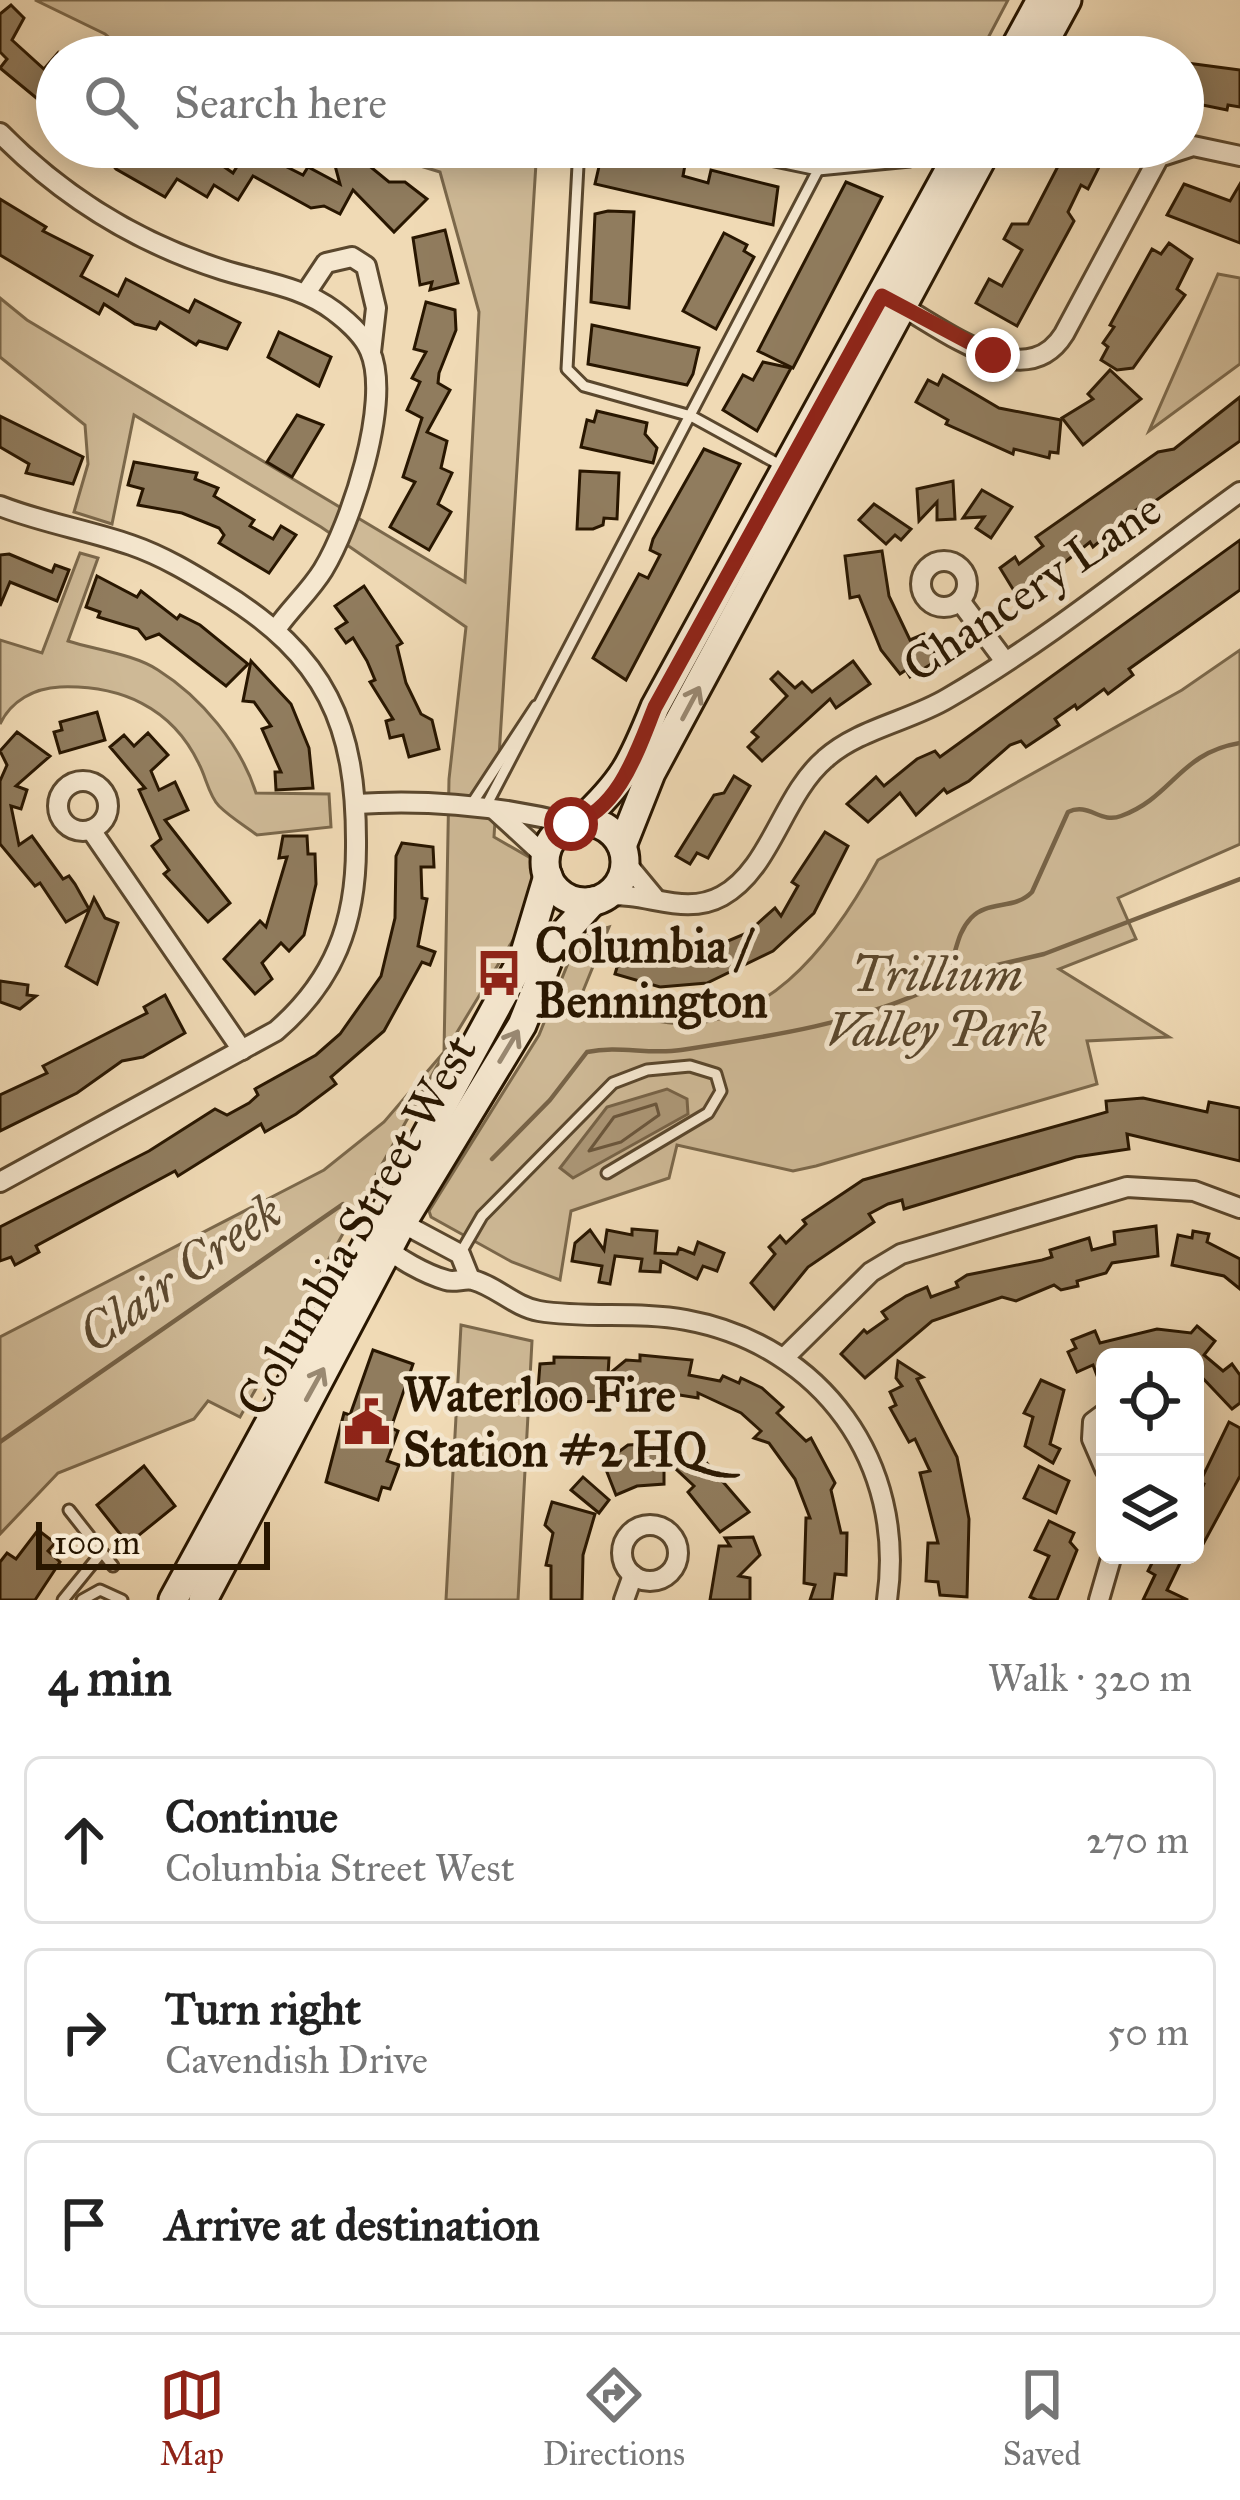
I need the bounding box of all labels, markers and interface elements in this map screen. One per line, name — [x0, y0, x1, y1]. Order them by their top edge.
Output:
search box — [36, 36, 1204, 168]
icon: search — [78, 69, 144, 135]
text: Search here — [174, 75, 387, 130]
route end — [966, 328, 1020, 382]
street label: Chancery Lane — [892, 479, 1172, 695]
one-way arrow — [680, 687, 703, 722]
route start — [544, 797, 598, 851]
place label: Columbia / Bennington — [535, 916, 768, 1030]
park label: Trillium Valley Park — [827, 945, 1047, 1059]
bus stop icon: Columbia / Bennington — [474, 948, 524, 998]
street label: Columbia Street West — [223, 1024, 489, 1426]
one-way arrow — [497, 1030, 521, 1064]
water label: Clair Creek — [66, 1180, 294, 1366]
map controls — [1096, 1348, 1204, 1564]
button: locate — [1096, 1348, 1204, 1456]
place label: Waterloo Fire Station #2 HQ — [403, 1365, 741, 1479]
one-way arrow — [304, 1368, 327, 1403]
public building icon: Waterloo Fire Station #2 HQ — [342, 1397, 392, 1447]
button: layers — [1096, 1456, 1204, 1564]
scale bar — [36, 1516, 270, 1569]
text: 100 m — [54, 1523, 140, 1563]
text: 4 min — [48, 1647, 172, 1709]
text: Walk · 320 m — [988, 1654, 1192, 1702]
text: Continue — [165, 1789, 338, 1844]
icon: ahead — [51, 1807, 117, 1873]
text: 270 m — [1086, 1816, 1189, 1864]
text: Columbia Street West — [165, 1844, 514, 1892]
text: Turn right — [165, 1981, 361, 2036]
icon: right — [51, 1999, 117, 2065]
text: 50 m — [1107, 2008, 1189, 2056]
text: Cavendish Drive — [165, 2036, 428, 2084]
icon: arrive — [51, 2191, 117, 2257]
text: Arrive at destination — [165, 2197, 540, 2252]
tab: Map — [159, 2362, 225, 2474]
tab: Directions — [543, 2362, 685, 2474]
tab: Saved — [1003, 2362, 1081, 2474]

